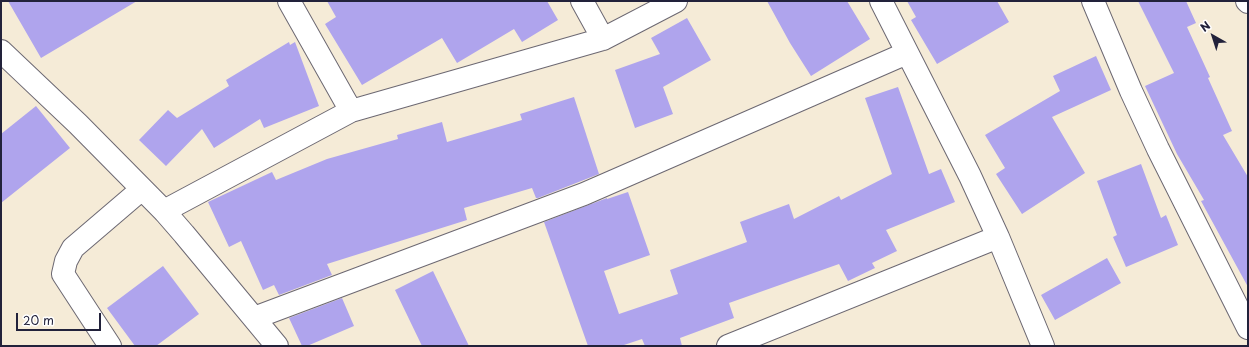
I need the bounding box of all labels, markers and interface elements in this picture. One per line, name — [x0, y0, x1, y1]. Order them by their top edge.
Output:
north arrow — [1193, 16, 1233, 56]
text: N — [1196, 17, 1214, 36]
scale bar — [18, 305, 103, 331]
text: 20 m — [23, 311, 54, 329]

